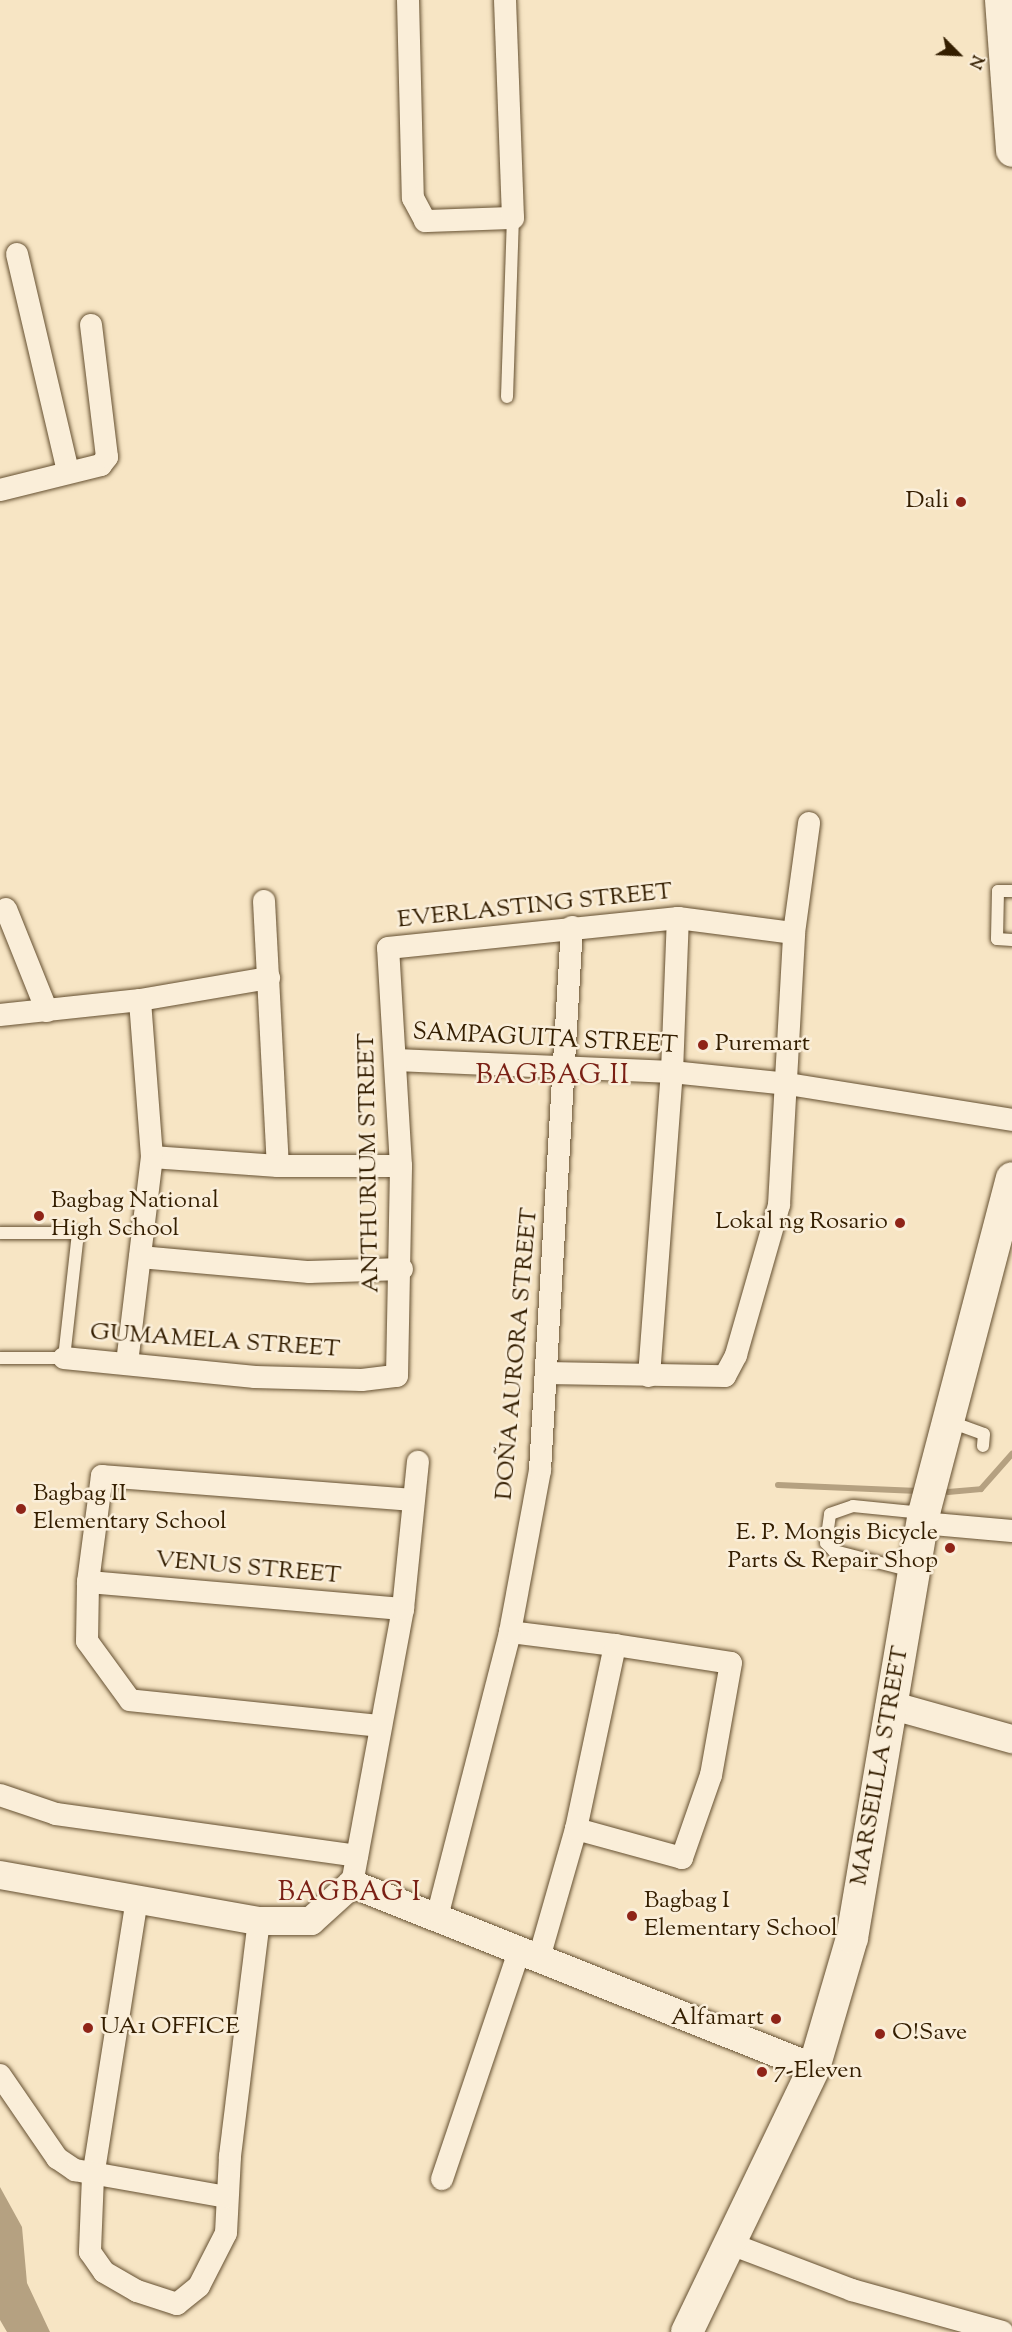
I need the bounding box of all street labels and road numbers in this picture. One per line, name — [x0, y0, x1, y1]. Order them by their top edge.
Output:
street label: EVERLASTING STREET — [396, 878, 674, 936]
street label: SAMPAGUITA STREET — [412, 1019, 678, 1061]
street label: ANTHURIUM STREET — [353, 1033, 387, 1293]
street label: DOÑA AURORA STREET — [491, 1207, 545, 1501]
street label: GUMAMELA STREET — [89, 1319, 341, 1365]
street label: VENUS STREET — [154, 1547, 342, 1591]
street label: MARSEILLA STREET — [846, 1644, 916, 1888]

